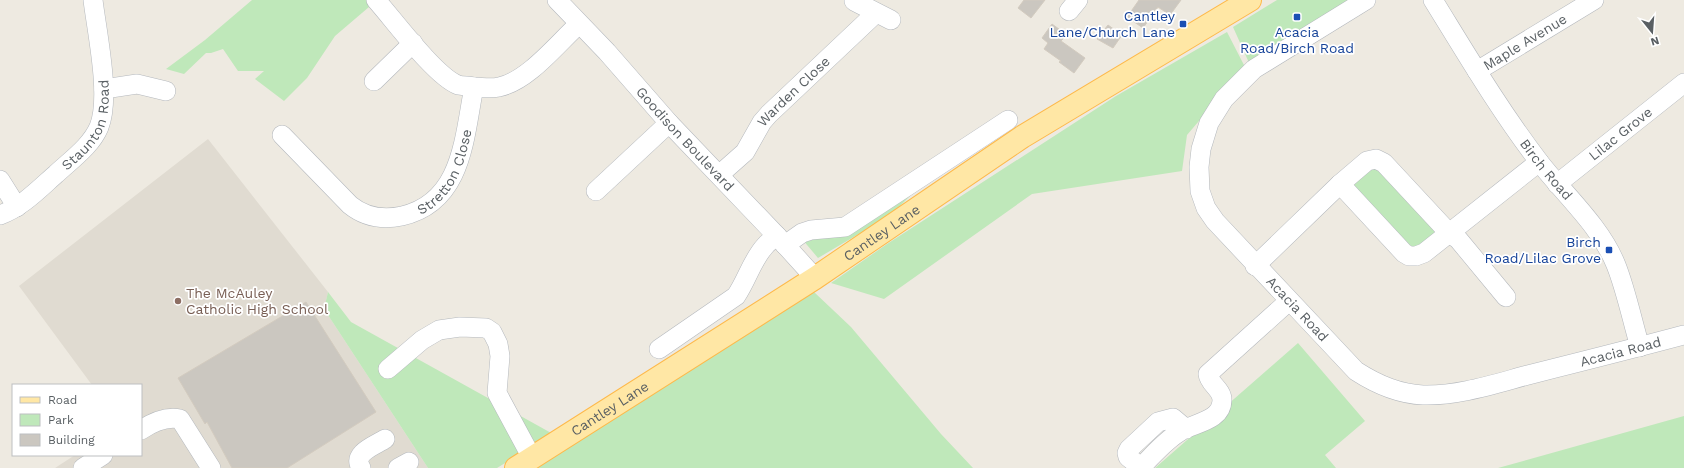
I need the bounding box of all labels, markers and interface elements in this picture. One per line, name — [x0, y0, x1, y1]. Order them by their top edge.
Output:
place label: Cantley Lane/Church Lane — [1049, 8, 1176, 40]
street label: Maple Avenue — [1480, 11, 1570, 73]
marker: Acacia Road/Birch Road — [1292, 12, 1302, 22]
north arrow — [1632, 12, 1672, 52]
marker: Cantley Lane/Church Lane — [1178, 19, 1188, 29]
place label: Acacia Road/Birch Road — [1240, 24, 1354, 56]
text: N — [1649, 34, 1661, 48]
street label: Warden Close — [754, 53, 833, 130]
street label: Staunton Road — [58, 79, 112, 173]
street label: Goodison Boulevard — [633, 83, 738, 194]
street label: Lilac Grove — [1586, 104, 1655, 164]
street label: Stretton Close — [414, 128, 474, 218]
street label: Birch Road — [1517, 136, 1576, 203]
street label: Cantley Lane — [841, 201, 923, 264]
place label: Birch Road/Lilac Grove — [1484, 234, 1601, 266]
marker: Birch Road/Lilac Grove — [1604, 245, 1614, 255]
street label: Acacia Road — [1263, 273, 1332, 345]
place label: The McAuley Catholic High School — [186, 285, 329, 317]
marker: The McAuley Catholic High School — [173, 296, 183, 306]
street label: Acacia Road — [1578, 333, 1663, 370]
street label: Cantley Lane — [568, 378, 651, 439]
legend — [12, 384, 142, 456]
text: Road — [48, 393, 77, 407]
text: Park — [48, 413, 74, 427]
text: Building — [48, 433, 95, 447]

